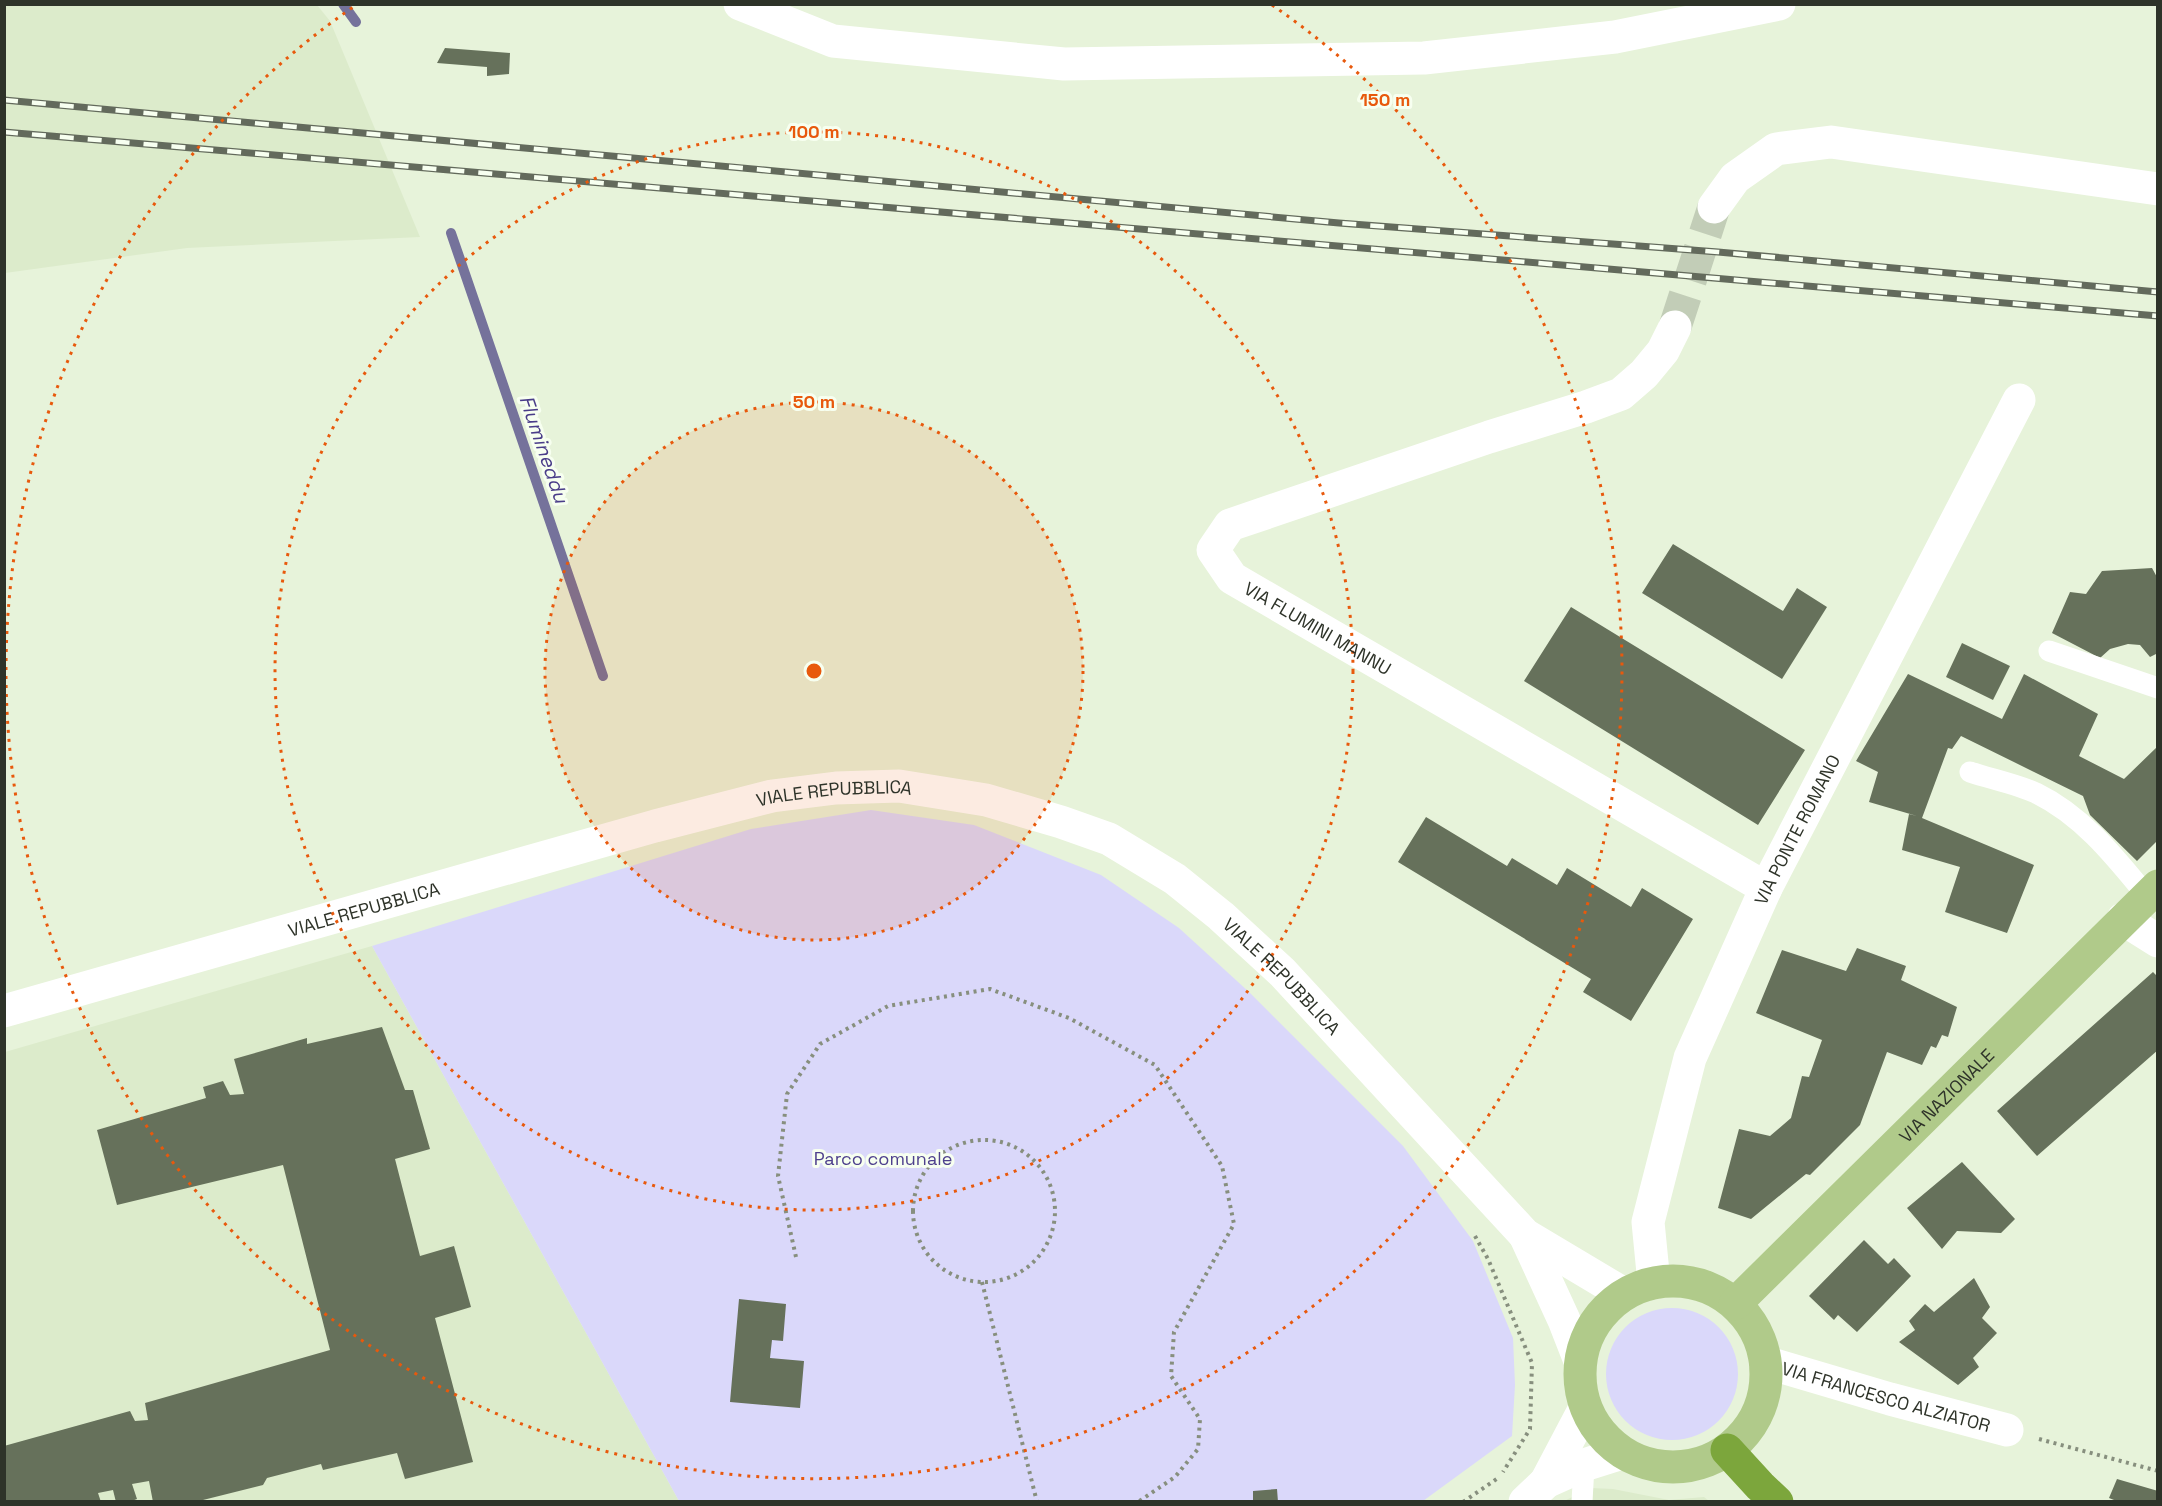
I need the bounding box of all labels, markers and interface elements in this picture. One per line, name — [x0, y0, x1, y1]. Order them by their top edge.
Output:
text: 150 m — [1360, 88, 1410, 111]
text: 100 m — [788, 120, 840, 143]
text: 50 m — [793, 390, 835, 413]
water label: Flumineddu — [513, 392, 575, 508]
street label: VIA FLUMINI MANNU — [1240, 576, 1396, 680]
centre of rings — [804, 661, 824, 681]
street label: VIA PONTE ROMANO — [1749, 750, 1845, 908]
street label: VIALE REPUBBLICA — [754, 774, 914, 811]
street label: VIALE REPUBBLICA — [285, 876, 442, 941]
street label: VIALE REPUBBLICA — [1218, 912, 1345, 1039]
street label: VIA NAZIONALE — [1894, 1043, 1999, 1147]
park label: Parco comunale — [814, 1147, 952, 1170]
street label: VIA FRANCESCO ALZIATOR — [1779, 1356, 1993, 1437]

